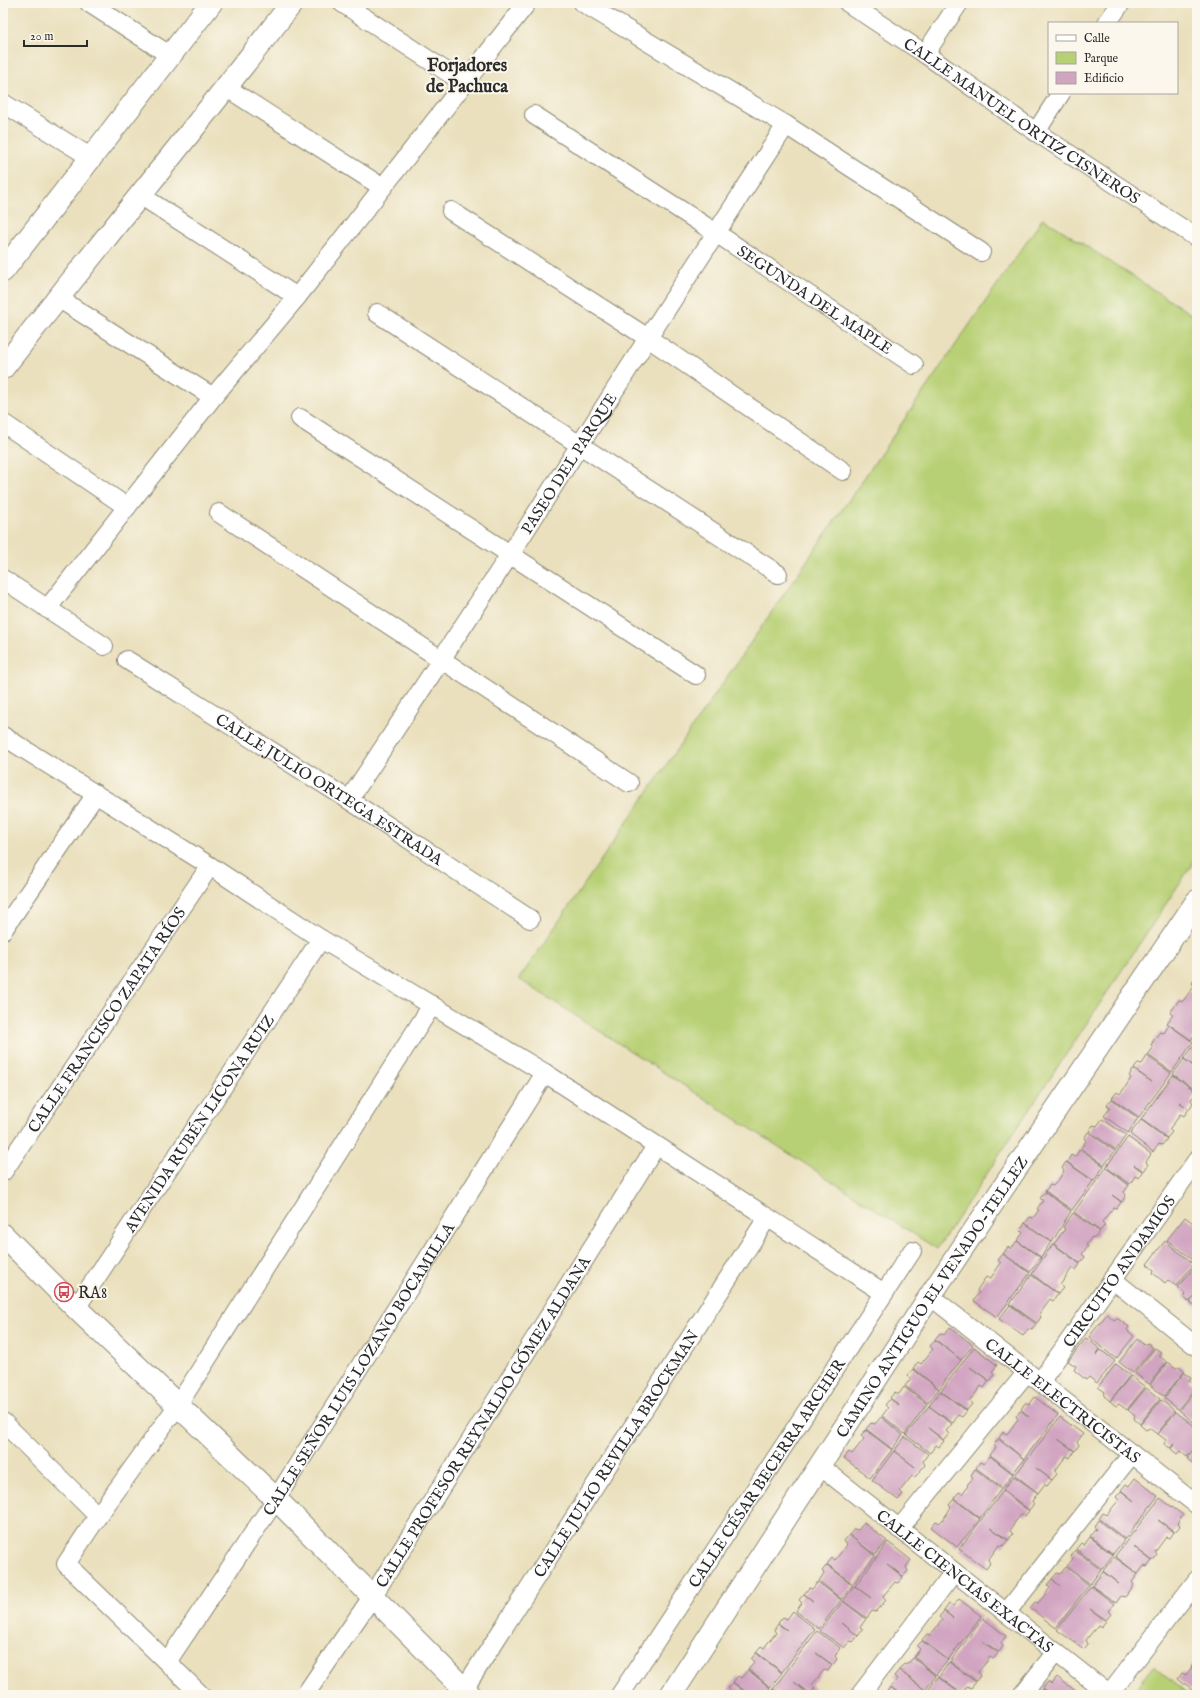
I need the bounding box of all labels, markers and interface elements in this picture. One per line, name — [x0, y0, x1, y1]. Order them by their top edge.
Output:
scale bar — [24, 22, 87, 48]
legend — [1048, 22, 1178, 94]
text: 20 m — [30, 29, 53, 44]
text: Calle — [1084, 31, 1110, 46]
street label: CALLE MANUEL ORTIZ CISNEROS — [899, 34, 1143, 210]
text: Parque — [1084, 51, 1119, 67]
district label: Forjadores de Pachuca — [426, 55, 509, 99]
text: Edificio — [1084, 71, 1124, 86]
street label: SEGUNDA DEL MAPLE — [733, 242, 895, 360]
street label: PASEO DEL PARQUE — [518, 390, 622, 538]
street label: CALLE JULIO ORTEGA ESTRADA — [211, 710, 447, 871]
street label: CALLE FRANCISCO ZAPATA RÍOS — [24, 904, 191, 1137]
street label: AVENIDA RUBÉN LICONA RUIZ — [120, 1012, 280, 1238]
street label: CAMINO ANTIGUO EL VENADO-TELLEZ — [833, 1153, 1034, 1442]
street label: CIRCUITO ANDAMIOS — [1060, 1192, 1181, 1352]
street label: CALLE SEÑOR LUIS LOZANO BOCAMILLA — [260, 1219, 460, 1520]
street label: CALLE PROFESOR REYNALDO GÓMEZ ALDANA — [372, 1252, 597, 1592]
bus stop icon: RA8 — [53, 1281, 75, 1303]
place label: RA8 — [78, 1284, 107, 1304]
street label: CALLE JULIO REVILLA BROCKMAN — [530, 1327, 704, 1582]
street label: CALLE ELECTRICISTAS — [980, 1335, 1144, 1469]
street label: CALLE CÉSAR BECERRA ARCHER — [685, 1355, 851, 1592]
street label: CALLE CIENCIAS EXACTAS — [871, 1506, 1056, 1658]

